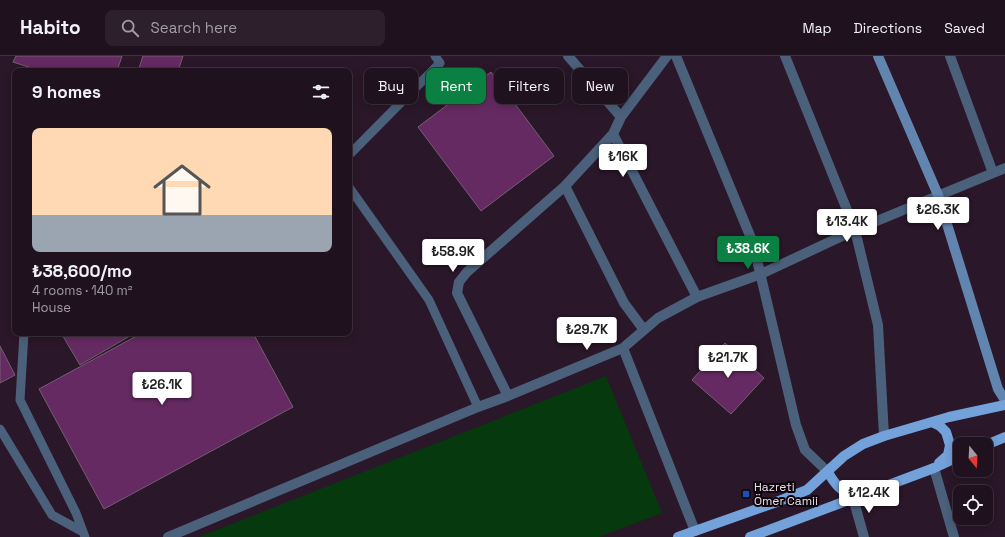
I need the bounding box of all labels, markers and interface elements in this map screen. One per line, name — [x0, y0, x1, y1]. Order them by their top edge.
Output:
search box — [105, 10, 385, 46]
text: Habito — [20, 15, 81, 40]
icon: search — [119, 17, 141, 39]
text: Search here — [151, 18, 237, 37]
text: Map — [802, 19, 832, 37]
text: Directions — [854, 19, 922, 37]
text: Saved — [944, 19, 985, 37]
chip: Buy — [364, 68, 418, 104]
chip: Rent — [426, 68, 486, 104]
chip: Filters — [494, 68, 564, 104]
chip: New — [572, 68, 628, 104]
text: 9 homes — [32, 81, 101, 103]
icon: filters — [310, 81, 332, 103]
pin: ₺16K — [599, 144, 647, 178]
text: ₺16K — [608, 148, 638, 165]
icon: home — [146, 154, 218, 226]
pin: ₺26.3K — [905, 197, 971, 231]
text: ₺26.3K — [916, 201, 960, 218]
pin: ₺13.4K — [814, 209, 880, 243]
text: ₺13.4K — [826, 213, 868, 230]
pin: ₺38.6K — [715, 236, 781, 270]
pin: ₺58.9K — [420, 239, 486, 273]
text: ₺38.6K — [726, 240, 770, 257]
text: ₺58.9K — [431, 243, 475, 260]
text: ₺38,600/mo — [32, 260, 132, 282]
text: 4 rooms · 140 m² — [32, 282, 133, 299]
text: House — [32, 299, 71, 316]
pin: ₺29.7K — [554, 317, 620, 351]
text: ₺29.7K — [566, 321, 608, 338]
pin: ₺21.7K — [695, 345, 761, 379]
text: ₺21.7K — [708, 349, 748, 366]
pin: ₺26.1K — [129, 372, 195, 406]
text: ₺26.1K — [142, 376, 182, 393]
north arrow — [953, 437, 993, 477]
map controls — [953, 437, 993, 525]
place label: Hazreti Ömer Camii — [754, 479, 818, 509]
pin: ₺12.4K — [836, 480, 902, 514]
text: ₺12.4K — [848, 484, 890, 501]
button: locate — [953, 485, 993, 525]
marker: Hazreti Ömer Camii — [741, 489, 751, 499]

